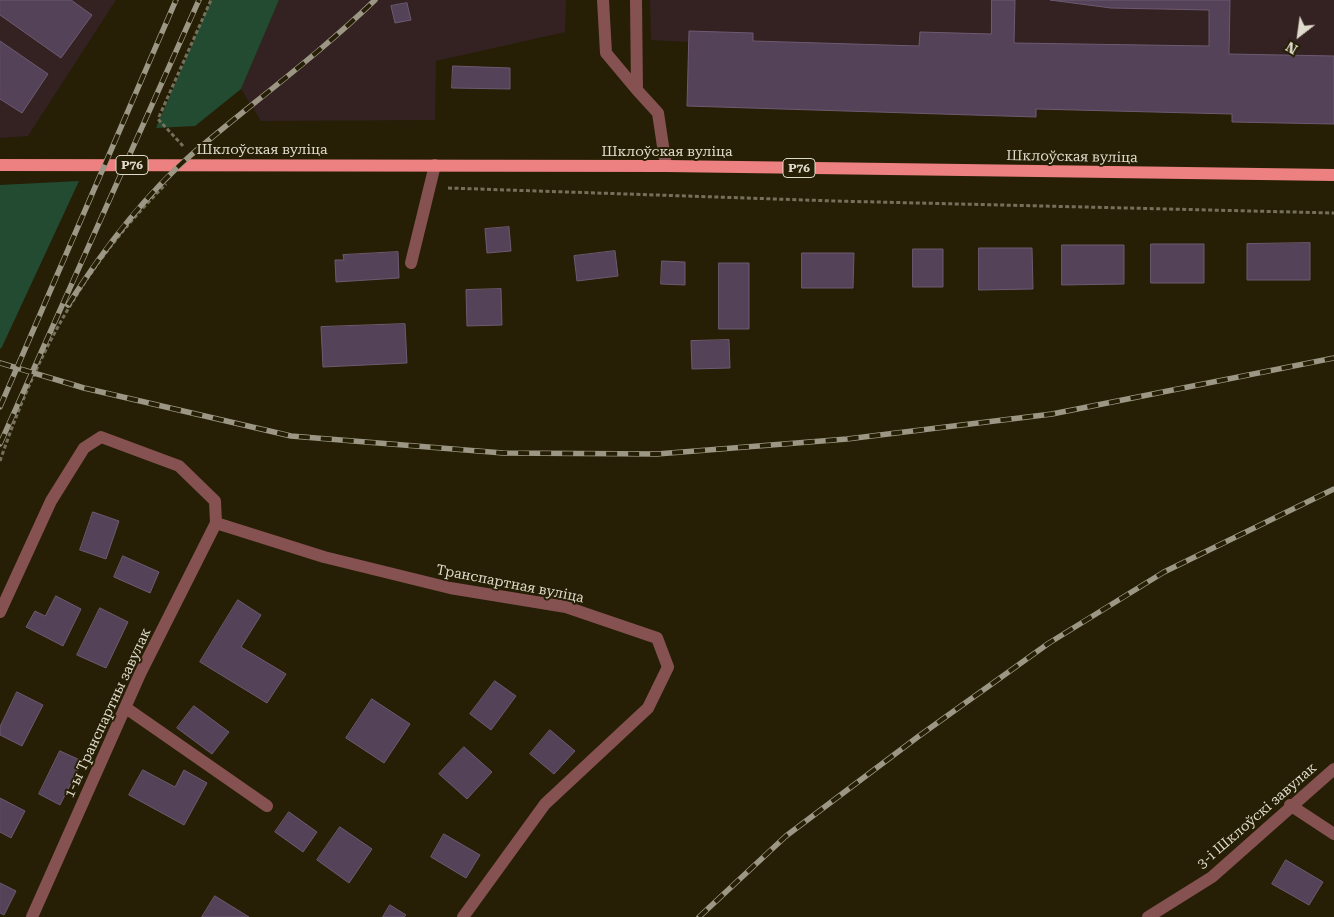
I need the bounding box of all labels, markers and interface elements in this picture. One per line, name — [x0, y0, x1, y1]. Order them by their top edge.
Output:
north arrow — [1274, 10, 1324, 60]
text: N — [1283, 38, 1300, 58]
street label: Шклоўская вуліца — [196, 142, 328, 158]
street label: Шклоўская вуліца — [601, 144, 733, 160]
street label: Шклоўская вуліца — [1006, 147, 1138, 167]
road number: Р76 — [116, 156, 148, 174]
road number: Р76 — [783, 158, 815, 178]
street label: Транспартная вуліца — [435, 561, 585, 607]
street label: 1-ы Транспартны завулак — [61, 625, 155, 801]
street label: 3-і Шклоўскі завулак — [1194, 760, 1320, 872]

